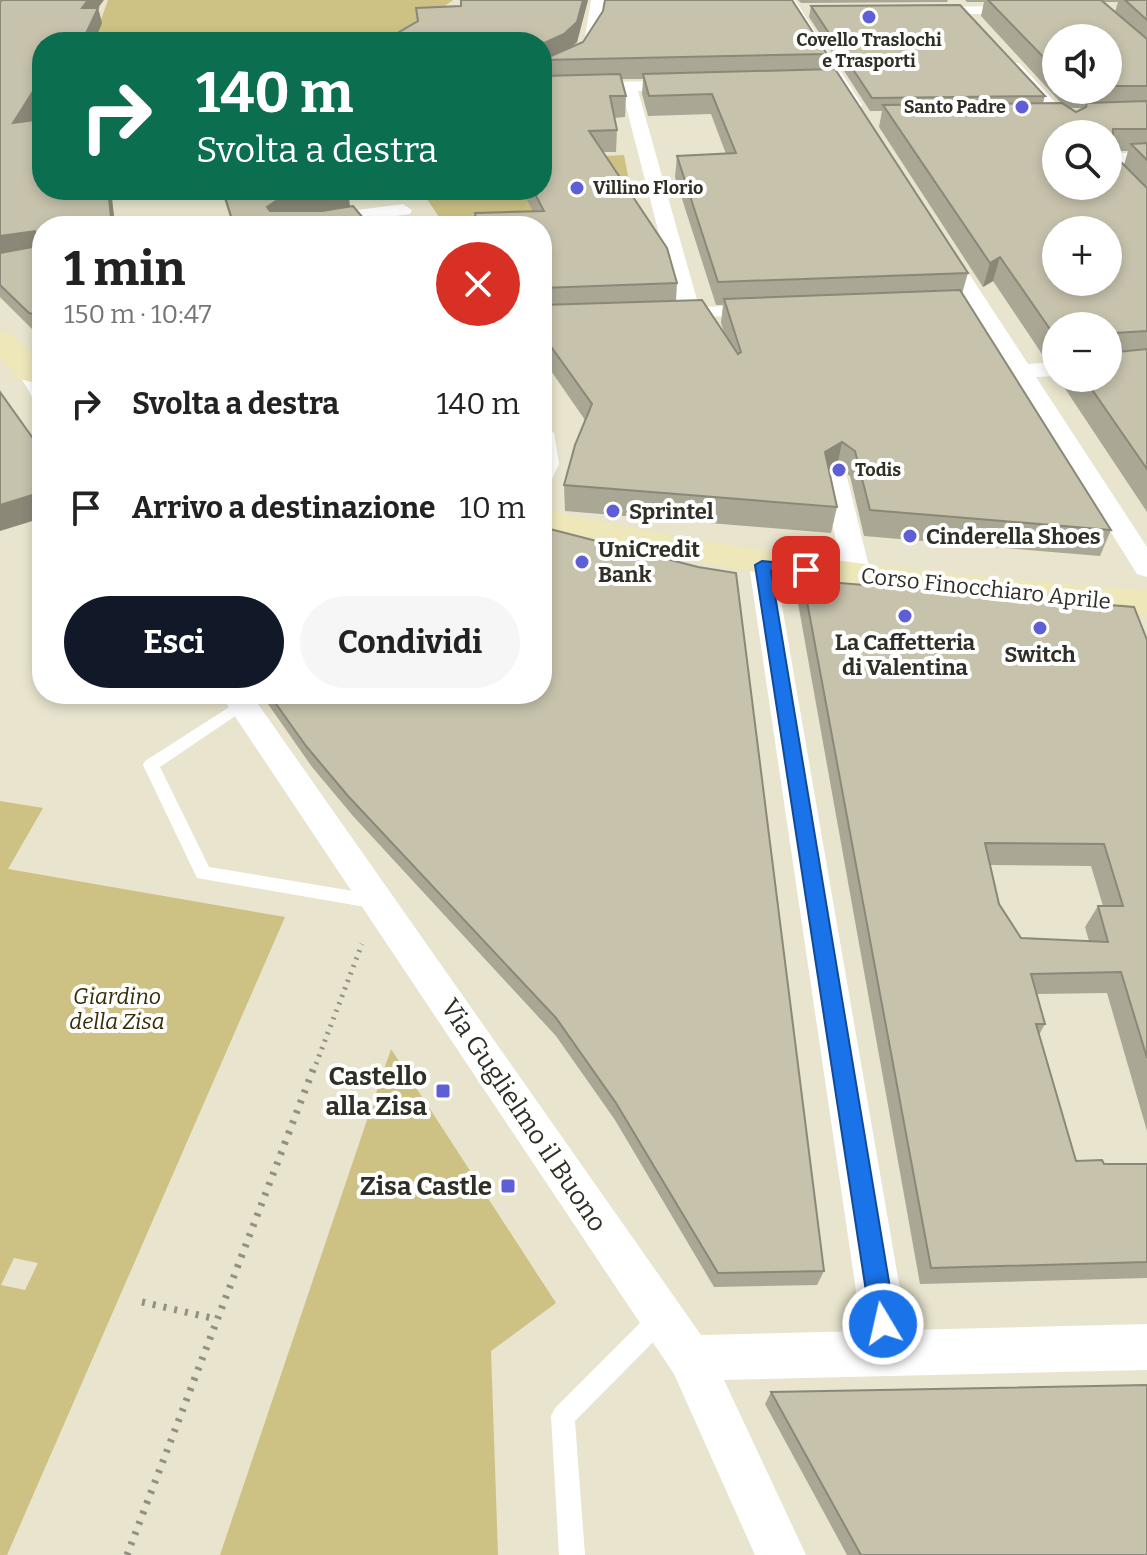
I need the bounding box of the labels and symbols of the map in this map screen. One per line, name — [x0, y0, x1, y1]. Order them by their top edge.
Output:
marker: Covello Traslochi e Trasporti — [860, 8, 878, 26]
place label: Covello Traslochi e Trasporti — [796, 29, 942, 72]
place label: Santo Padre — [904, 96, 1006, 118]
marker: Santo Padre — [1013, 98, 1031, 116]
place label: Villino Florio — [593, 177, 704, 199]
marker: Villino Florio — [568, 179, 586, 197]
place label: Todis — [855, 459, 901, 481]
marker: Todis — [830, 461, 848, 479]
place label: Sprintel — [629, 498, 714, 525]
marker: Sprintel — [604, 502, 622, 520]
place label: Cinderella Shoes — [926, 523, 1101, 550]
marker: Cinderella Shoes — [901, 527, 919, 545]
place label: UniCredit Bank — [598, 536, 700, 588]
pin — [772, 536, 840, 604]
marker: UniCredit Bank — [573, 553, 591, 571]
street label: Corso Finocchiaro Aprile — [860, 562, 1112, 615]
marker: La Caffetteria di Valentina — [896, 607, 914, 625]
marker: Switch — [1031, 619, 1049, 637]
place label: La Caffetteria di Valentina — [835, 629, 976, 681]
place label: Switch — [1004, 641, 1076, 668]
park label: Giardino della Zisa — [69, 983, 165, 1035]
street label: Via Guglielmo il Buono — [434, 993, 613, 1238]
place label: Castello alla Zisa — [325, 1061, 427, 1122]
marker: Castello alla Zisa — [434, 1082, 452, 1100]
place label: Zisa Castle — [360, 1171, 492, 1202]
marker: Zisa Castle — [499, 1177, 517, 1195]
position arrow — [841, 1282, 925, 1366]

